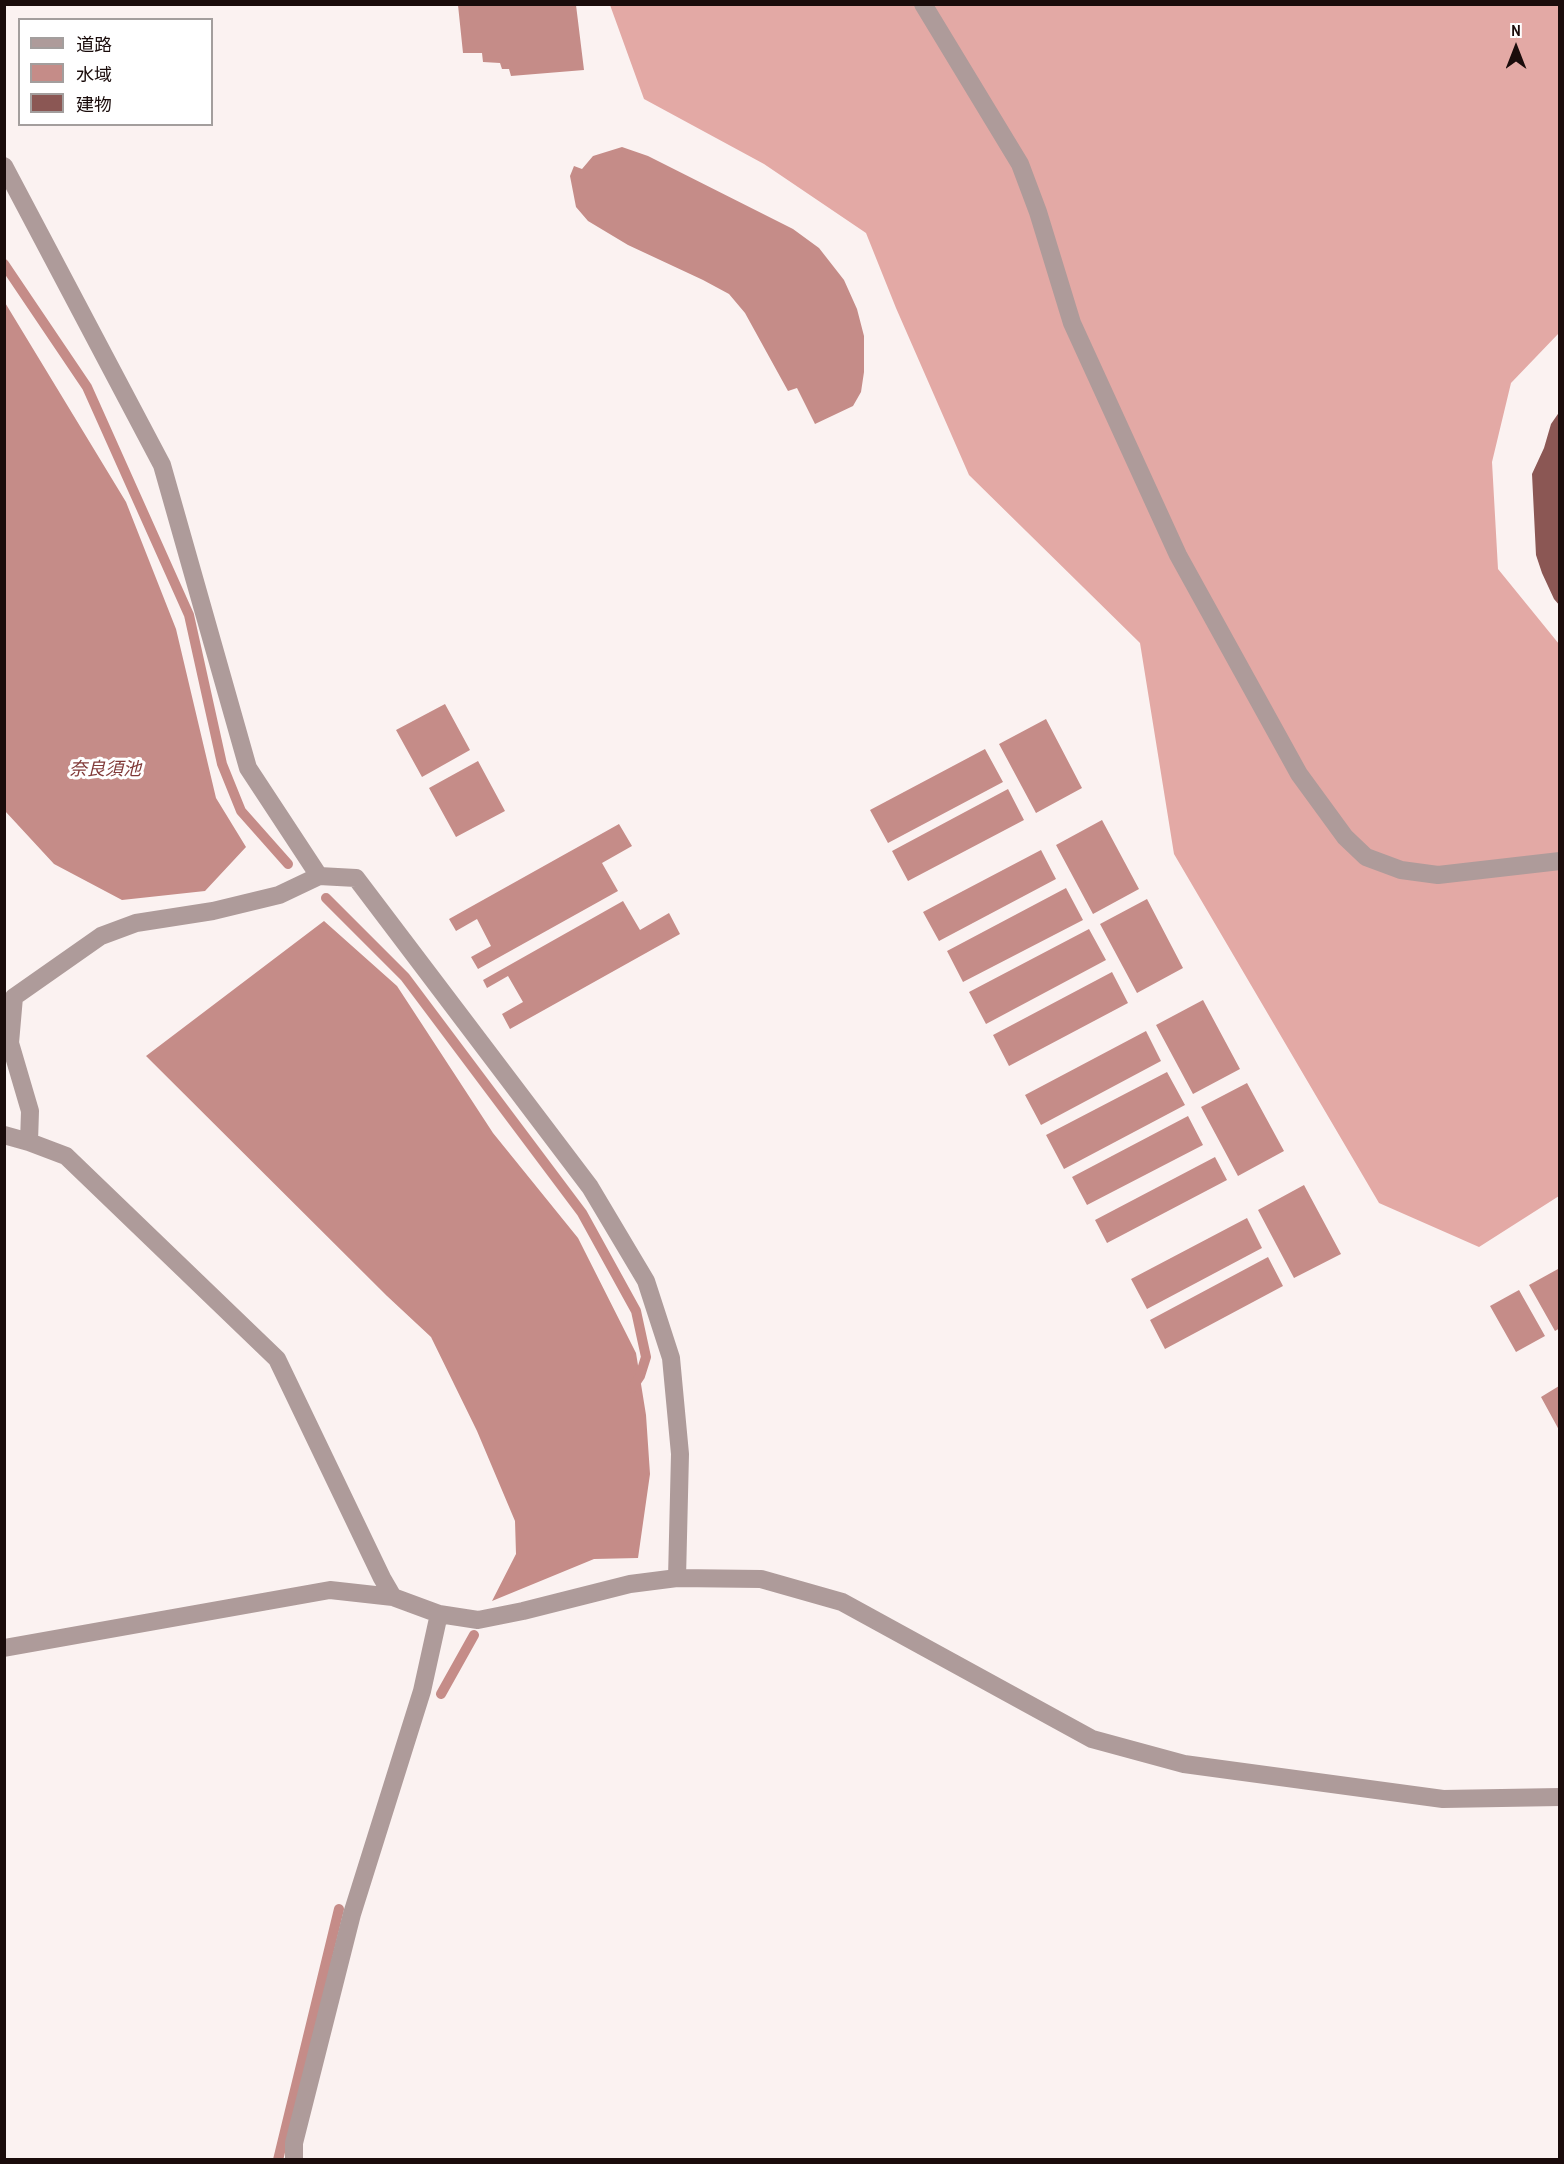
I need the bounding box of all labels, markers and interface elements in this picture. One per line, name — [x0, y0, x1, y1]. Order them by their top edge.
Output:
legend — [18, 18, 213, 126]
north arrow — [1486, 18, 1546, 78]
text: N — [1511, 19, 1521, 41]
text: 道路 — [76, 32, 112, 57]
text: 水域 — [76, 62, 112, 87]
text: 建物 — [76, 92, 112, 117]
water label: 奈良須池 — [69, 759, 141, 781]

